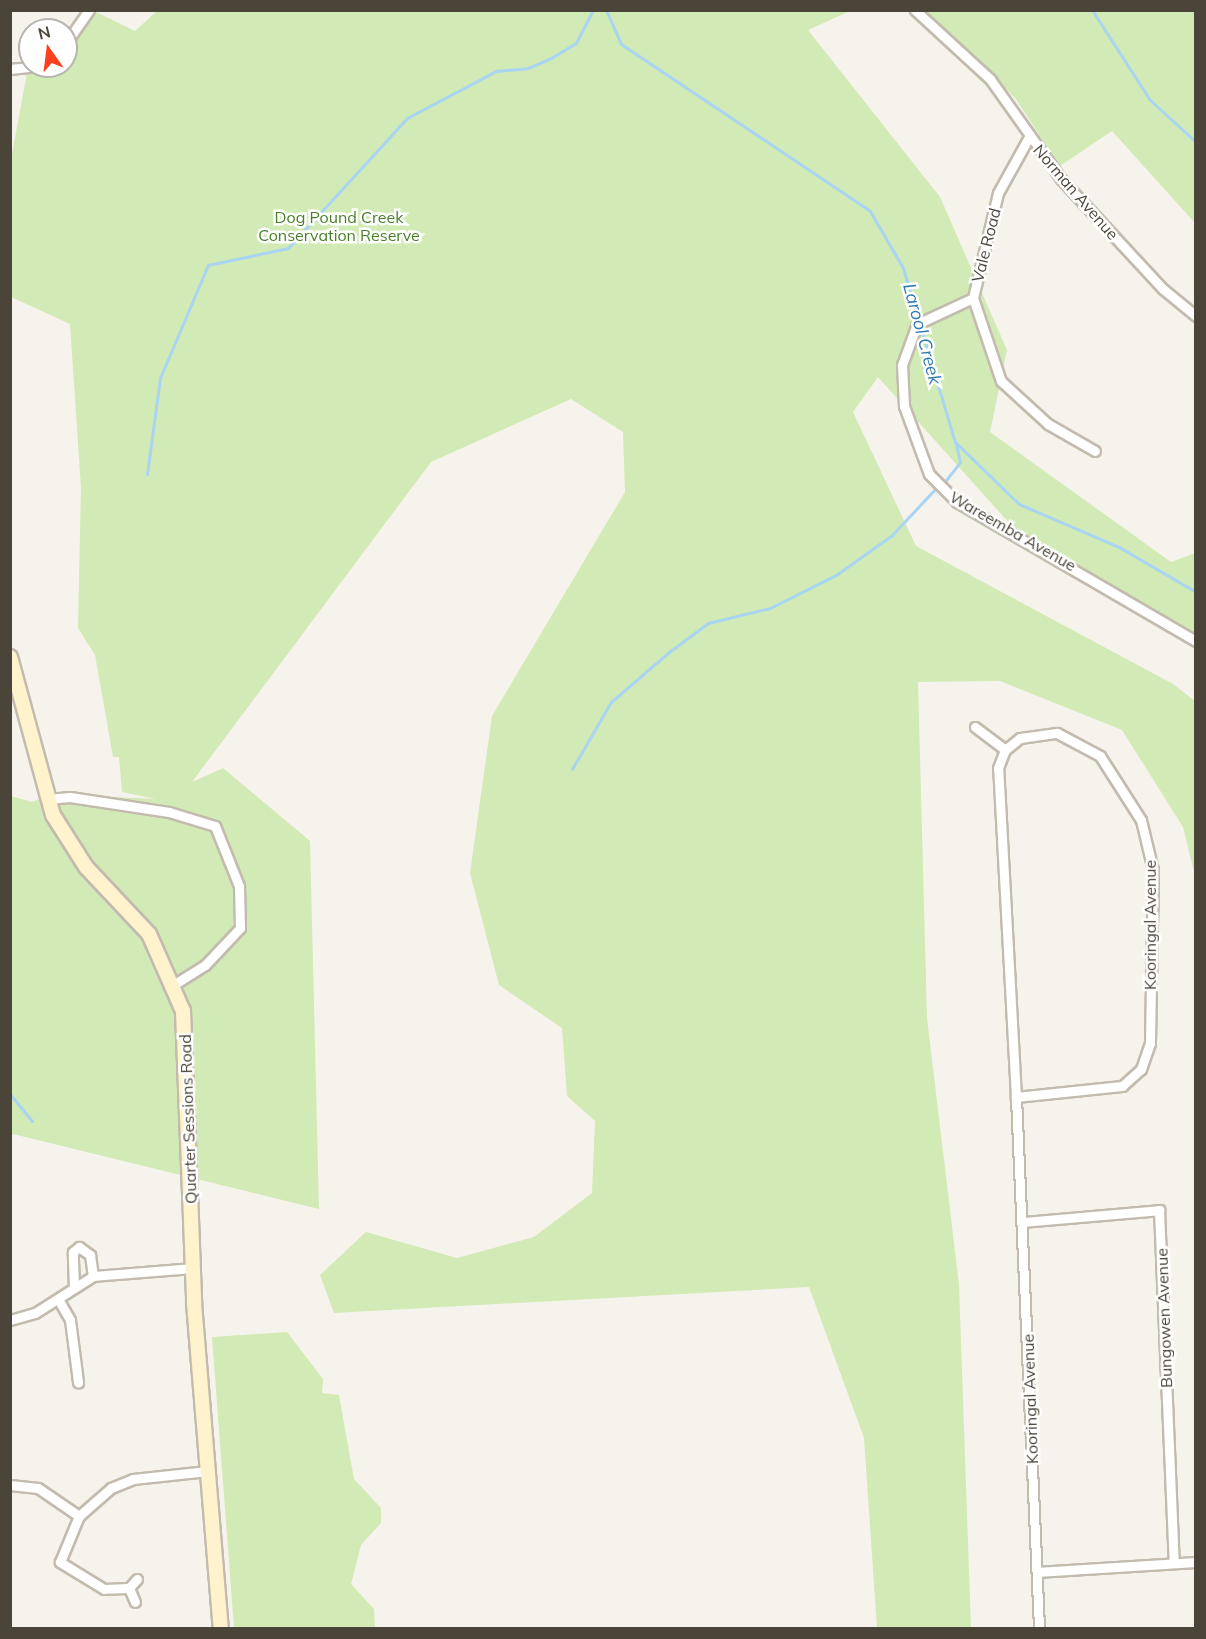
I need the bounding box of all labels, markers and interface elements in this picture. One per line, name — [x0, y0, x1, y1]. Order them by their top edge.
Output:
north arrow — [18, 18, 78, 78]
text: N — [36, 21, 52, 44]
street label: Norman Avenue — [1029, 140, 1123, 244]
street label: Vale Road — [968, 206, 1004, 284]
park label: Dog Pound Creek Conservation Reserve — [258, 207, 420, 245]
water label: Larool Creek — [898, 281, 946, 387]
street label: Wareemba Avenue — [946, 487, 1080, 575]
street label: Kooringal Avenue — [1140, 860, 1160, 990]
street label: Quarter Sessions Road — [175, 1034, 201, 1204]
street label: Bungowen Avenue — [1152, 1248, 1176, 1388]
street label: Kooringal Avenue — [1018, 1334, 1042, 1464]

